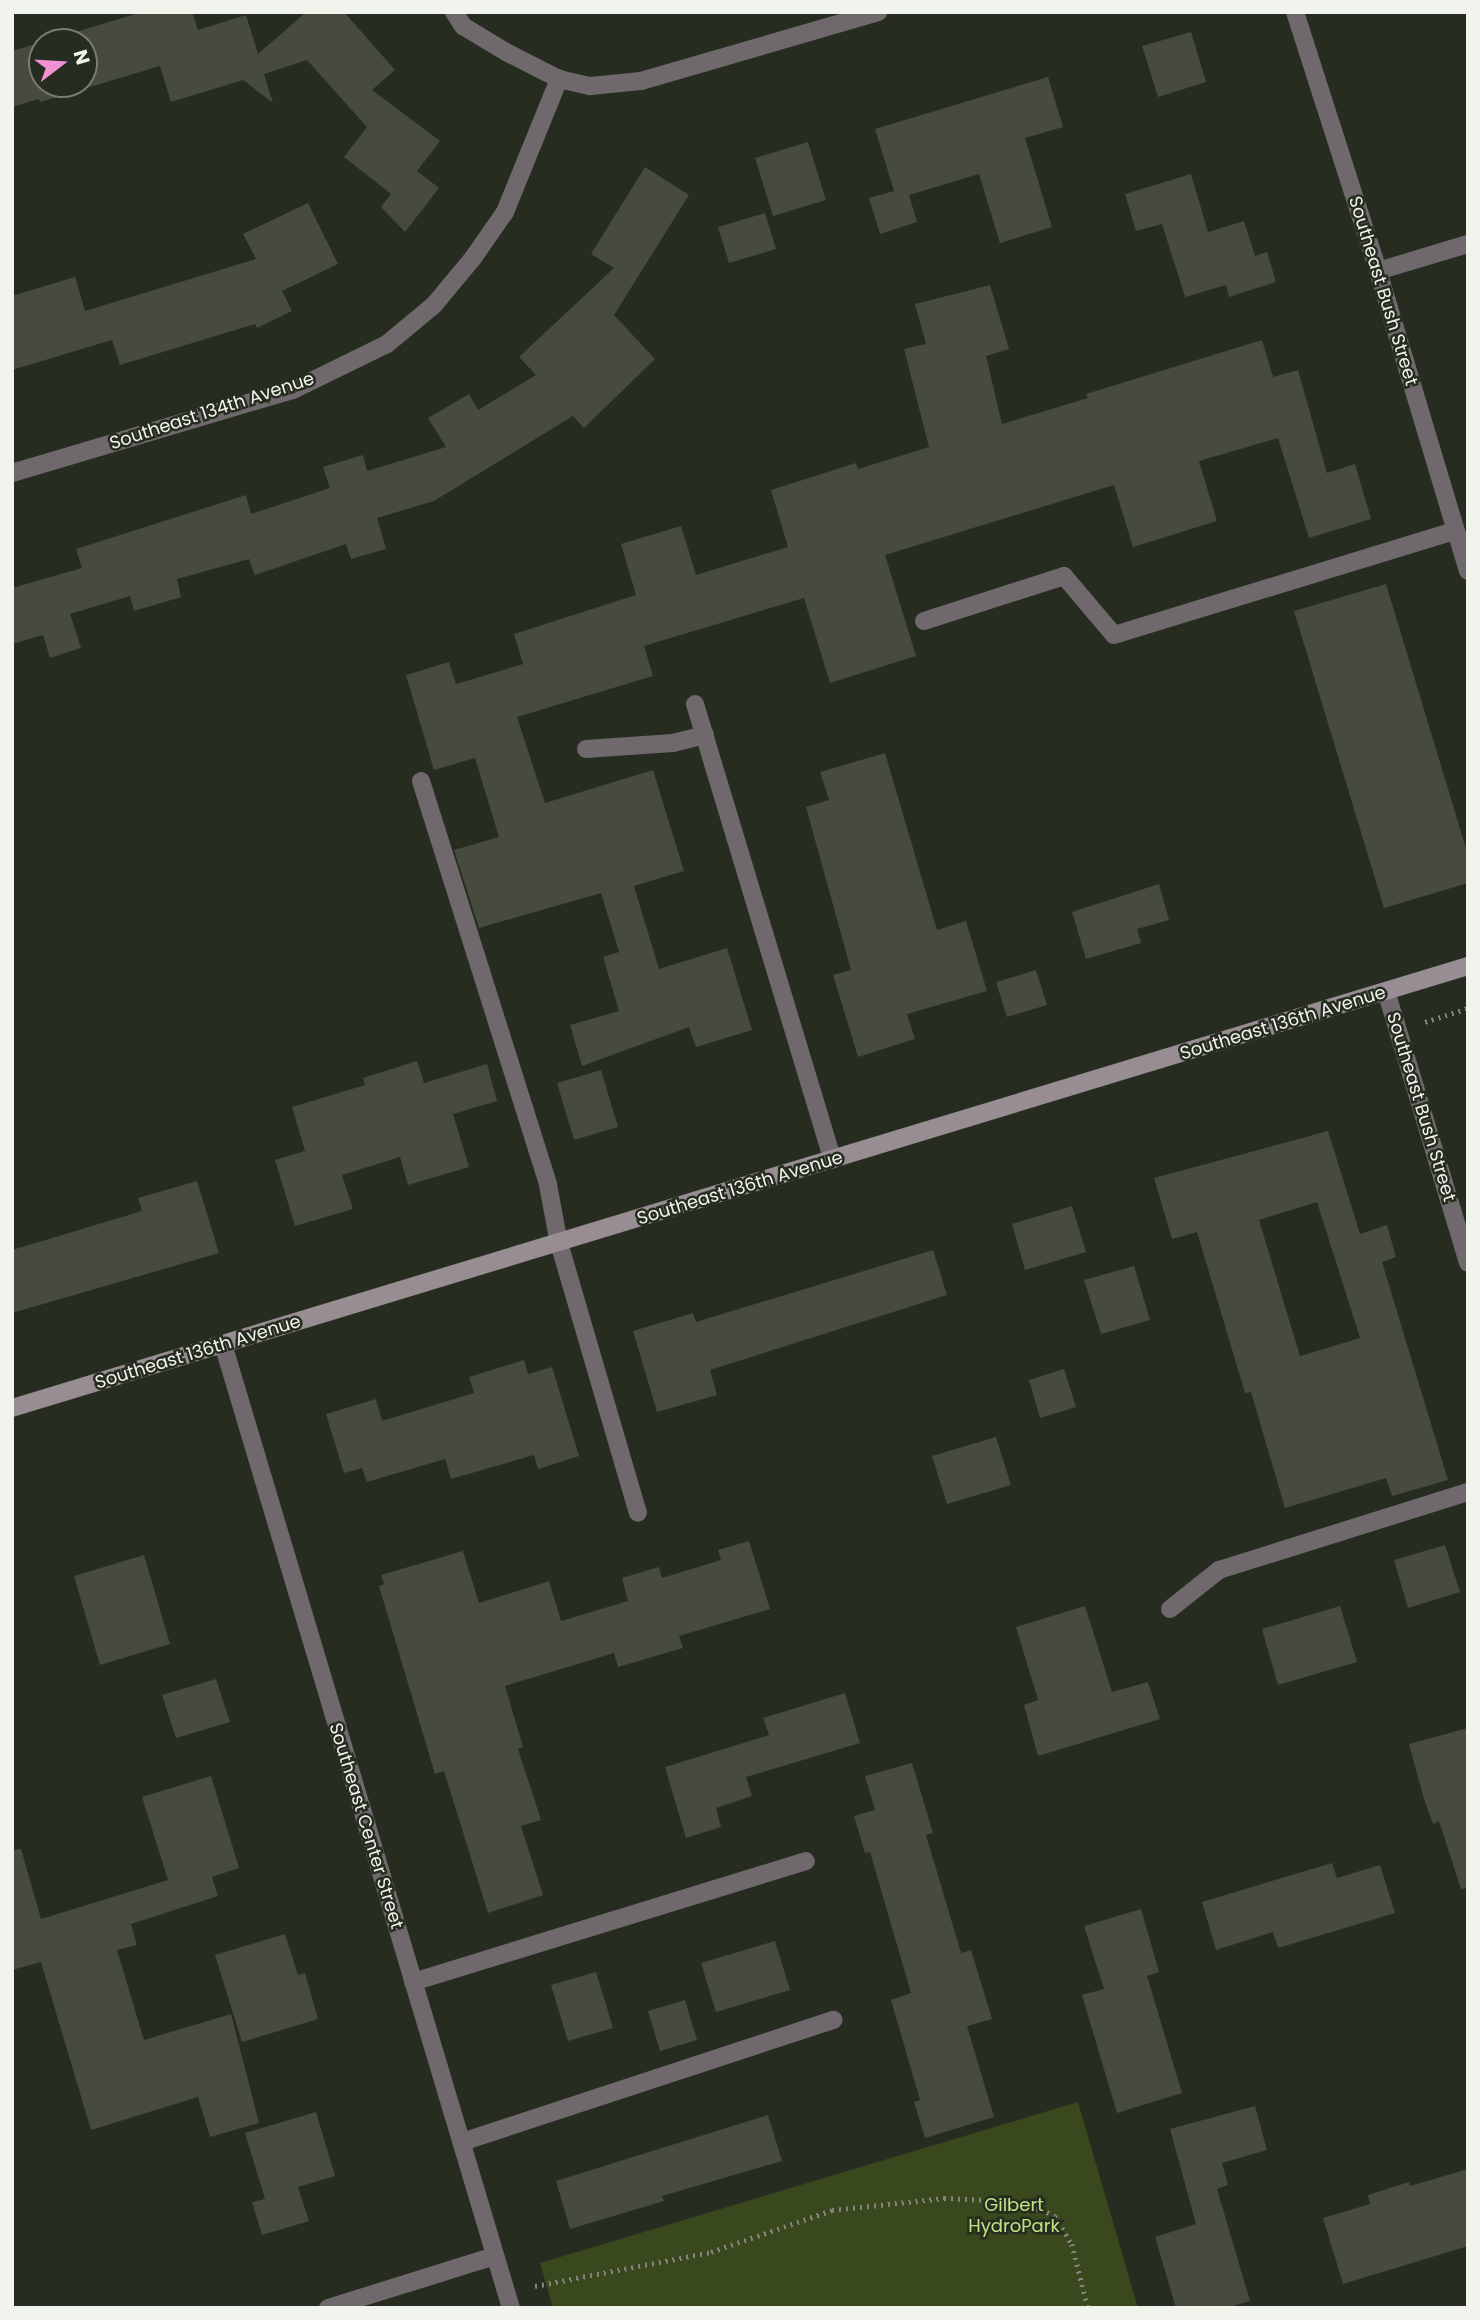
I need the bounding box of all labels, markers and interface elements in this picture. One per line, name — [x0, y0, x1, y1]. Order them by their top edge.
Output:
north arrow — [28, 28, 98, 98]
text: N — [67, 47, 97, 68]
street label: Southeast Bush Street — [1344, 194, 1422, 388]
street label: Southeast 134th Avenue — [107, 368, 317, 454]
street label: Southeast 136th Avenue — [1178, 981, 1388, 1065]
street label: Southeast Bush Street — [1382, 1010, 1460, 1204]
street label: Southeast 136th Avenue — [635, 1146, 845, 1230]
street label: Southeast 136th Avenue — [93, 1310, 303, 1394]
street label: Southeast Center Street — [324, 1720, 408, 1932]
park label: Gilbert HydroPark — [968, 2195, 1060, 2238]

